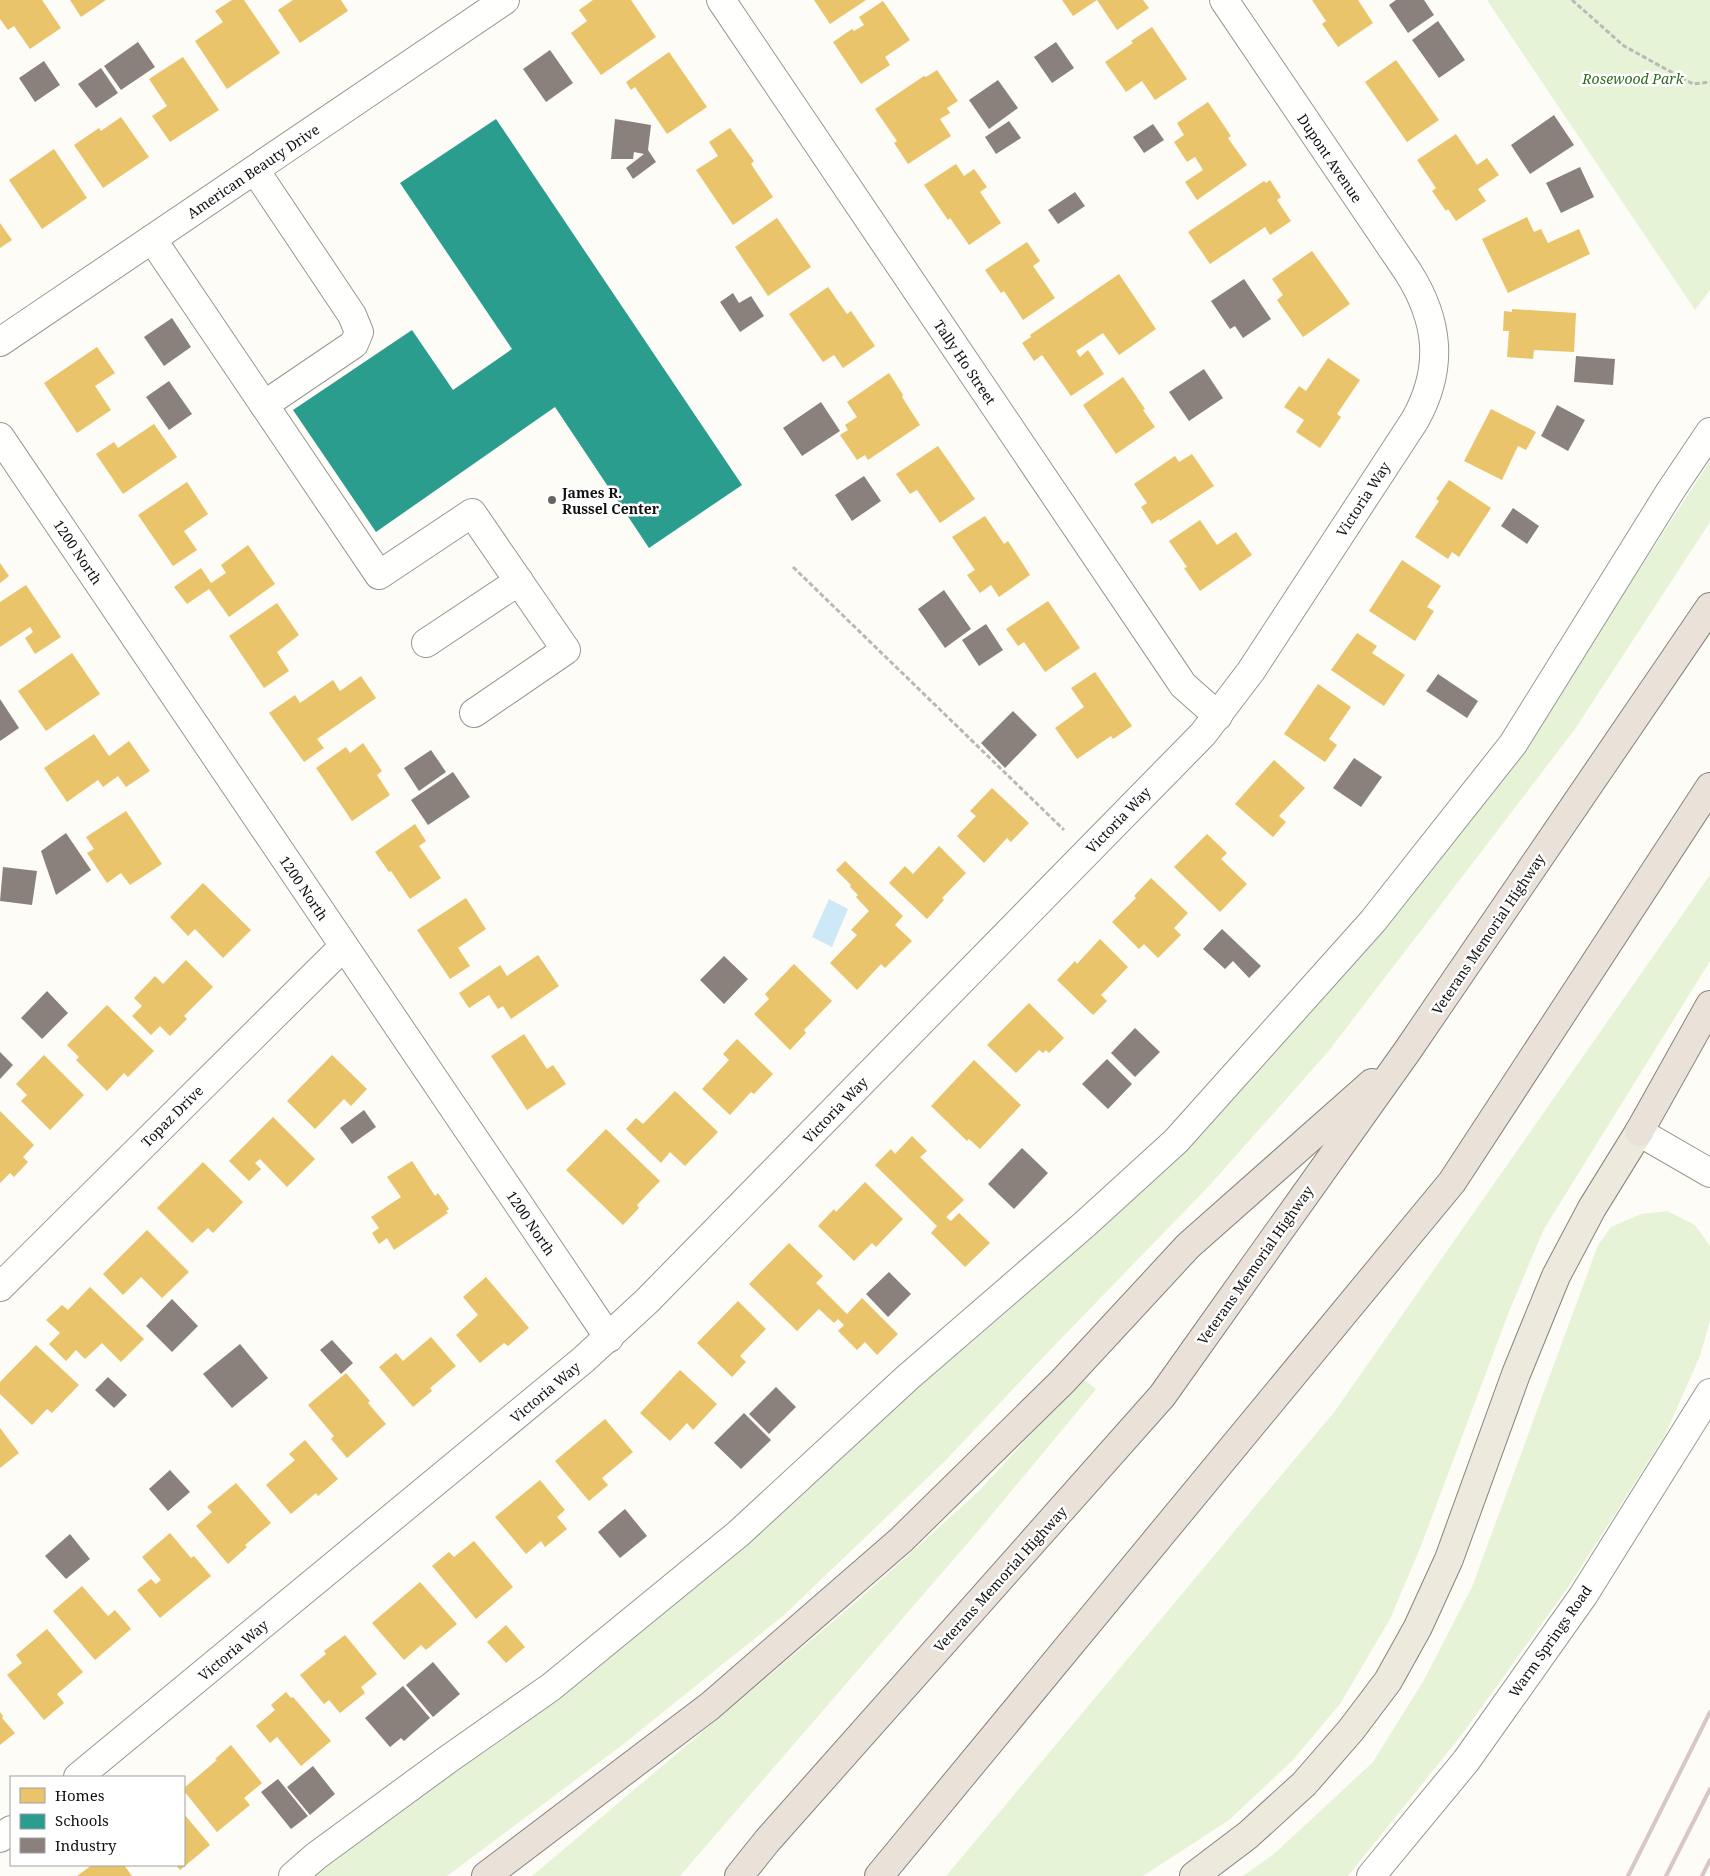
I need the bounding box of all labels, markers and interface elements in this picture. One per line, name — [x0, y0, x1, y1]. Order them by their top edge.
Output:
park label: Rosewood Park — [1581, 69, 1685, 88]
street label: Dupont Avenue — [1293, 110, 1367, 206]
street label: American Beauty Drive — [183, 120, 323, 222]
street label: Tally Ho Street — [930, 316, 1000, 408]
street label: Victoria Way — [1332, 458, 1394, 540]
place label: James R. Russel Center — [561, 483, 660, 518]
marker: James R. Russel Center — [546, 494, 558, 506]
street label: 1200 North — [49, 516, 107, 588]
street label: Victoria Way — [1081, 783, 1155, 857]
street label: Veterans Memorial Highway — [1427, 850, 1549, 1018]
street label: 1200 North — [275, 852, 333, 924]
street label: Victoria Way — [798, 1073, 872, 1147]
street label: Topaz Drive — [137, 1081, 207, 1151]
street label: Veterans Memorial Highway — [1193, 1182, 1317, 1348]
street label: 1200 North — [502, 1187, 560, 1259]
street label: Victoria Way — [506, 1357, 584, 1427]
street label: Veterans Memorial Highway — [929, 1502, 1071, 1656]
street label: Warm Springs Road — [1504, 1581, 1596, 1701]
street label: Victoria Way — [194, 1615, 272, 1685]
legend — [10, 1776, 185, 1866]
text: Homes — [55, 1785, 105, 1805]
text: Schools — [55, 1810, 109, 1830]
text: Industry — [55, 1835, 117, 1855]

